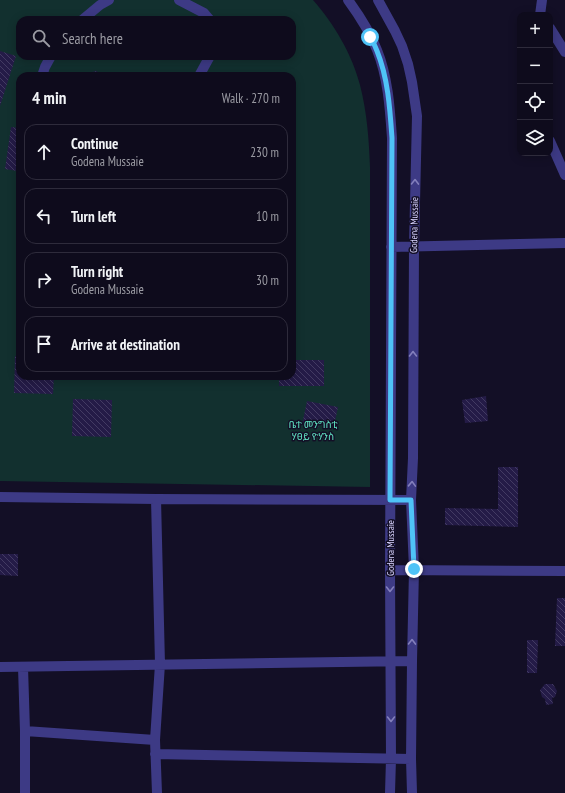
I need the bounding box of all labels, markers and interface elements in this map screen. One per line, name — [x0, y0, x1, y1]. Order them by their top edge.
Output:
map controls — [517, 12, 553, 156]
button: + — [517, 12, 553, 48]
search box — [16, 16, 296, 60]
icon: search — [30, 27, 52, 49]
route start — [361, 28, 379, 46]
text: Search here — [62, 29, 123, 48]
button: − — [517, 48, 553, 84]
button: locate — [517, 84, 553, 120]
text: 4 min — [32, 87, 66, 109]
text: Walk · 270 m — [222, 90, 280, 107]
button: layers — [517, 120, 553, 156]
text: Continue — [71, 134, 118, 153]
icon: ahead — [33, 141, 55, 163]
text: 230 m — [250, 144, 279, 161]
text: Godena Mussaie — [71, 153, 144, 170]
one-way arrow — [411, 179, 419, 185]
street label: Godena Mussaie — [407, 197, 421, 253]
icon: left — [33, 205, 55, 227]
text: Turn left — [71, 207, 116, 226]
text: 10 m — [256, 208, 279, 225]
text: Turn right — [71, 262, 123, 281]
icon: right — [33, 269, 55, 291]
text: 30 m — [256, 272, 279, 289]
text: Godena Mussaie — [71, 281, 144, 298]
icon: arrive — [33, 333, 55, 355]
text: Arrive at destination — [71, 335, 180, 354]
one-way arrow — [409, 351, 417, 357]
park label: ቤተ መንግስቲ ሃፀይ ዮሃንስ — [288, 418, 338, 443]
one-way arrow — [408, 481, 416, 487]
street label: Godena Mussaie — [384, 520, 397, 576]
route end — [405, 560, 423, 578]
one-way arrow — [386, 586, 394, 592]
one-way arrow — [408, 639, 416, 645]
one-way arrow — [387, 716, 395, 722]

